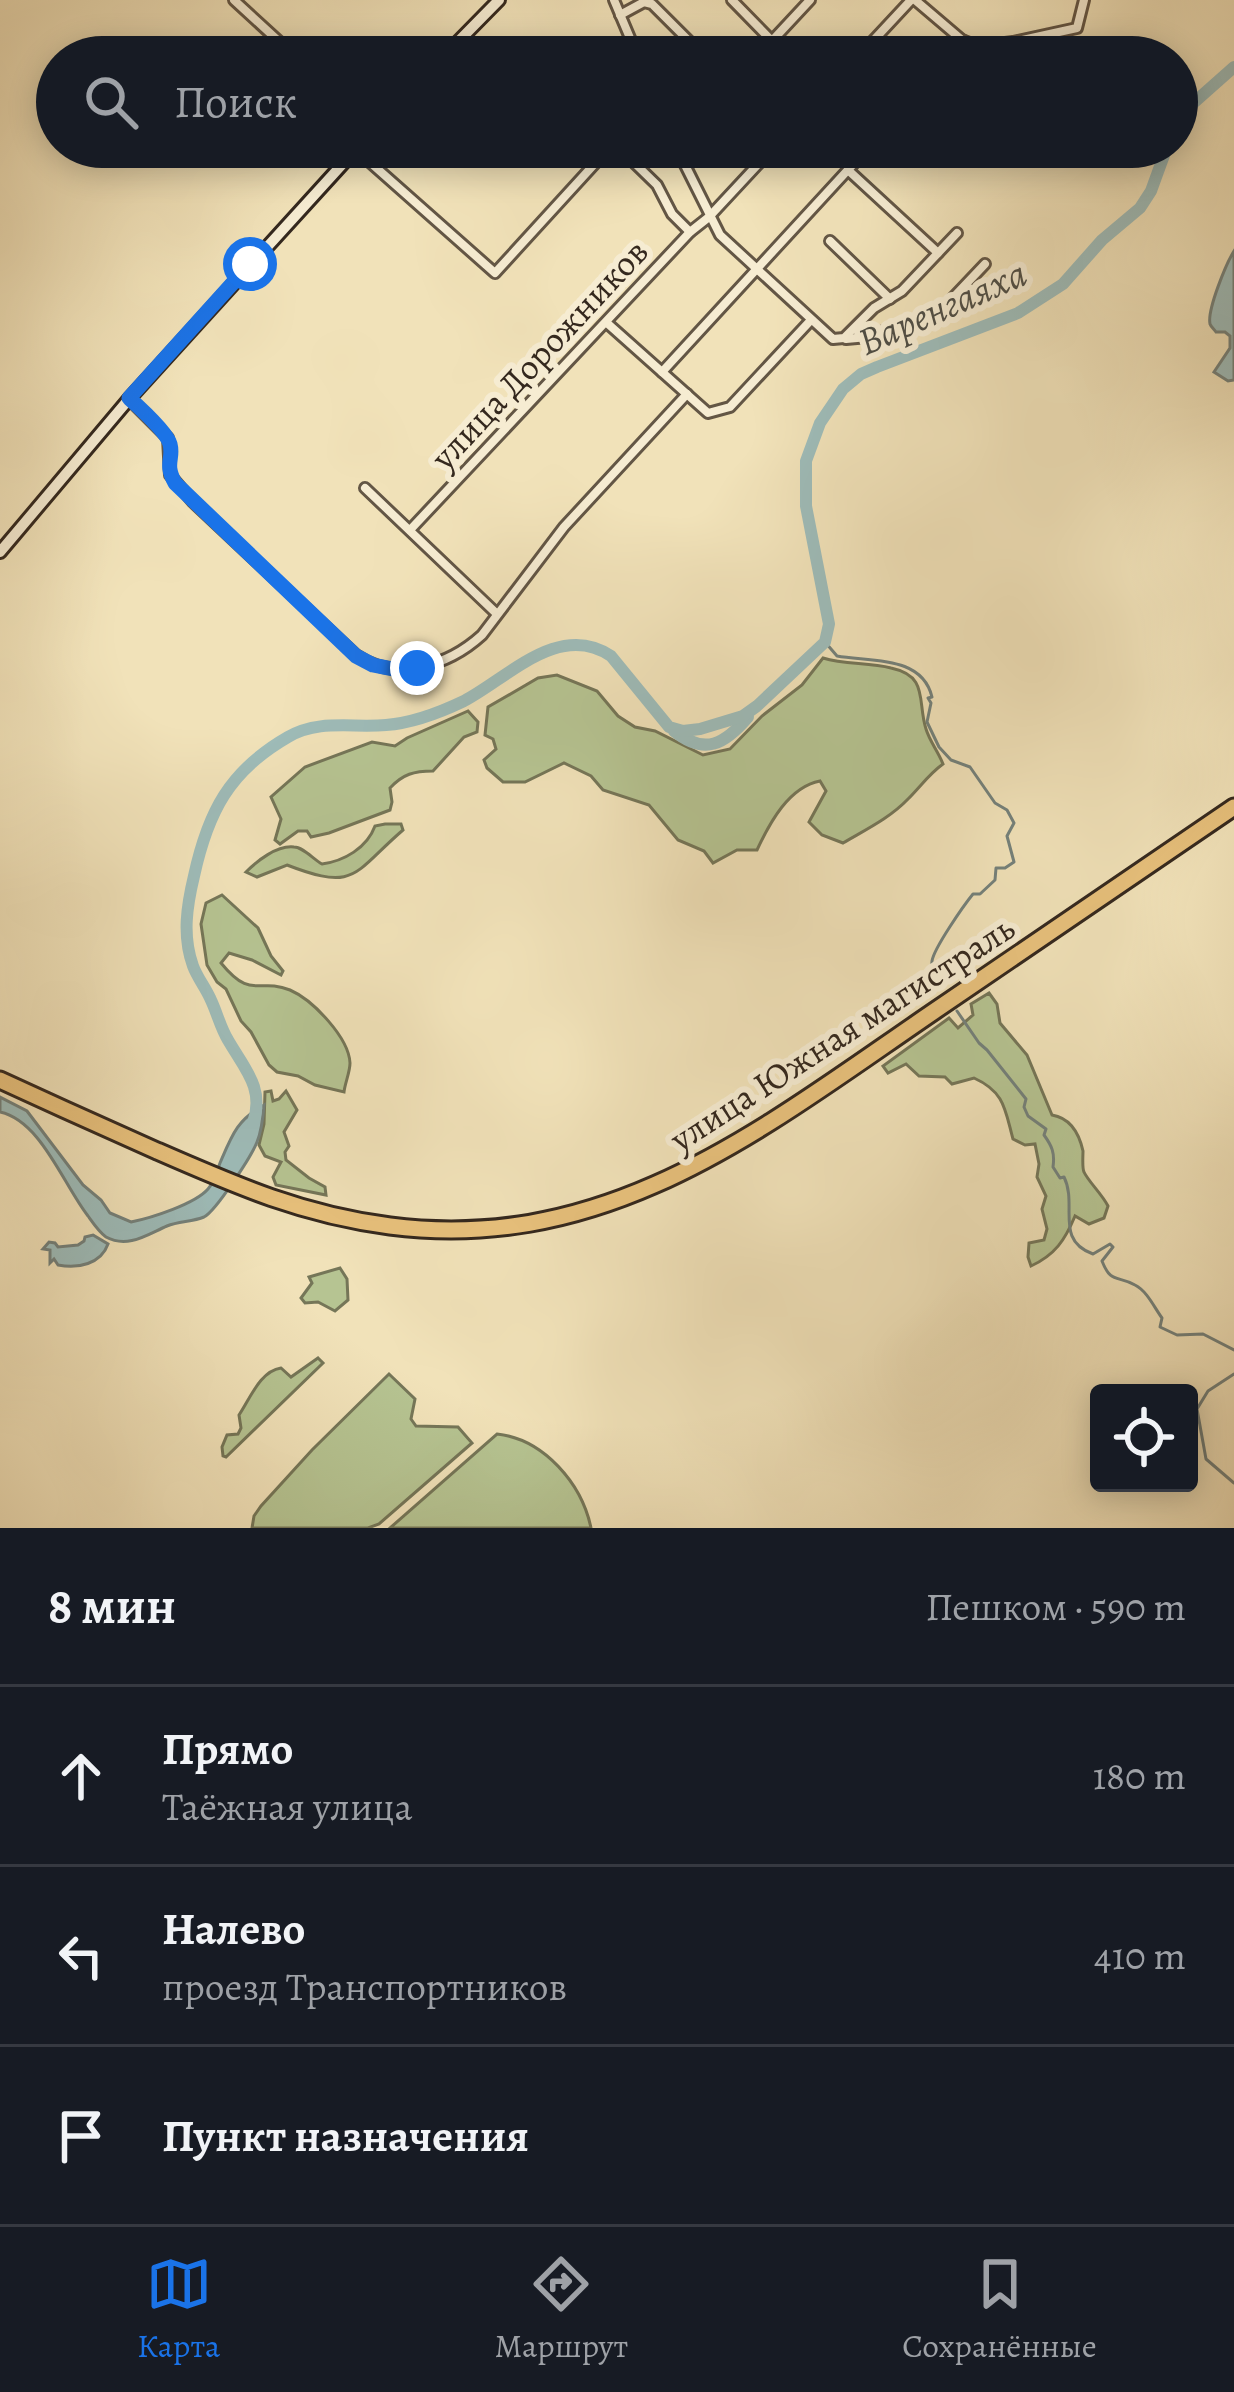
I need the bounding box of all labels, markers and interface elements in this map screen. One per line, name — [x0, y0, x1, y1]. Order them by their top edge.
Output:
search box — [36, 36, 1198, 168]
icon: search — [78, 69, 144, 135]
text: Поиск — [174, 71, 297, 133]
street label: улица Дорожников — [418, 228, 659, 481]
route start — [223, 237, 277, 291]
water label: Варенгаяха — [849, 246, 1035, 368]
route end — [390, 641, 444, 695]
street label: улица Южная магистраль — [659, 903, 1024, 1163]
map controls — [1090, 1384, 1198, 1492]
button: locate — [1090, 1384, 1198, 1492]
text: 8 мин — [48, 1571, 176, 1641]
text: Пешком · 590 m — [925, 1580, 1186, 1633]
text: Прямо — [162, 1718, 293, 1780]
icon: ahead — [48, 1743, 114, 1809]
text: 180 m — [1093, 1749, 1186, 1802]
text: Таёжная улица — [162, 1780, 412, 1833]
text: Налево — [162, 1898, 305, 1960]
icon: left — [48, 1923, 114, 1989]
text: 410 m — [1094, 1929, 1186, 1982]
text: проезд Транспортников — [162, 1960, 567, 2013]
icon: arrive — [48, 2103, 114, 2169]
text: Пункт назначения — [162, 2105, 529, 2167]
tab: Карта — [137, 2251, 220, 2368]
tab: Маршрут — [495, 2251, 628, 2368]
tab: Сохранённые — [902, 2251, 1097, 2368]

